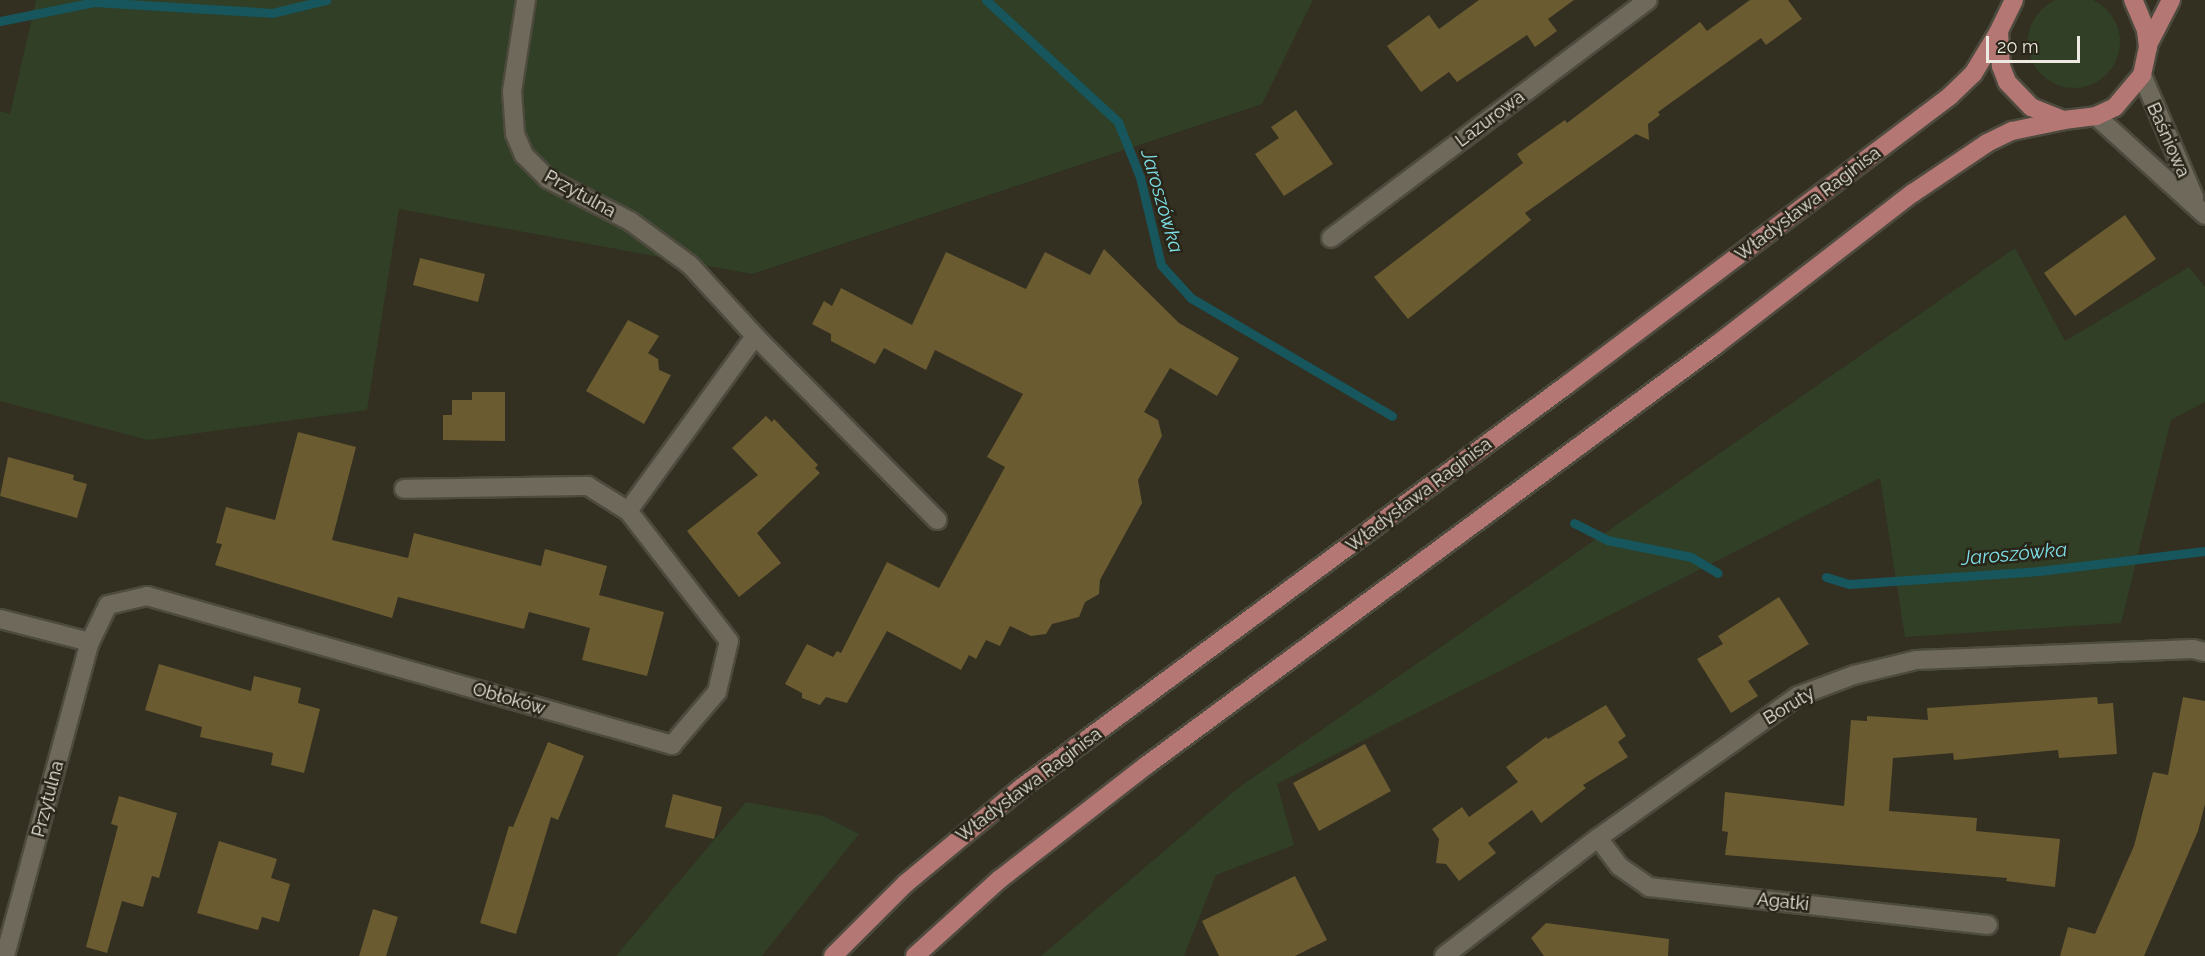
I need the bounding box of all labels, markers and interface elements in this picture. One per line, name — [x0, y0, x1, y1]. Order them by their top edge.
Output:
scale bar — [1989, 24, 2084, 62]
text: 20 m — [1997, 36, 2039, 57]
street label: Lazurowa — [1451, 86, 1529, 152]
street label: Baśniowa — [2142, 99, 2194, 181]
street label: Władysława Raginisa — [1731, 142, 1885, 266]
water label: Jaroszówka — [1136, 147, 1188, 255]
street label: Przytulna — [541, 166, 619, 222]
street label: Władysława Raginisa — [1342, 433, 1496, 557]
water label: Jaroszówka — [1960, 537, 2068, 571]
street label: Obłoków — [470, 678, 548, 720]
street label: Boruty — [1760, 682, 1818, 730]
street label: Władysława Raginisa — [952, 723, 1106, 847]
street label: Przytulna — [27, 759, 69, 839]
street label: Agatki — [1756, 889, 1810, 915]

